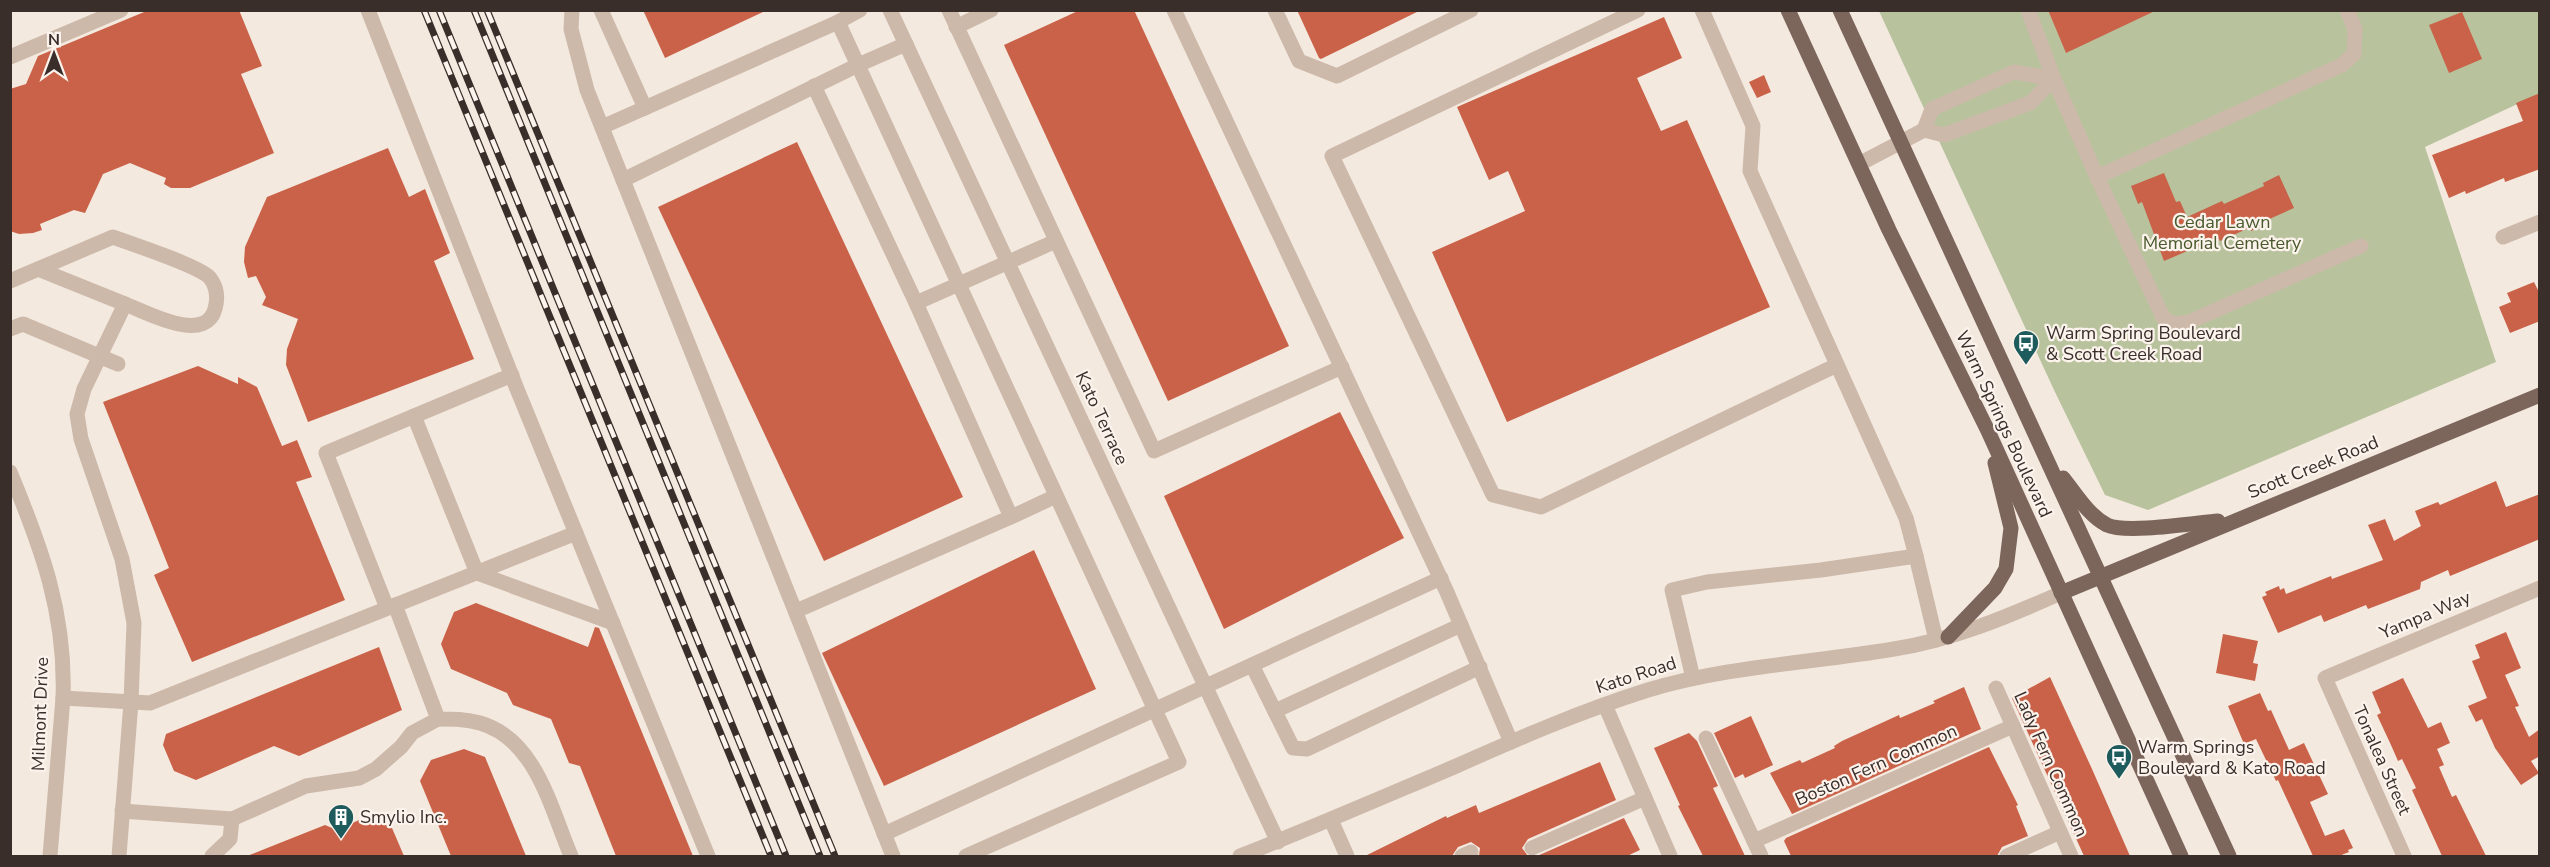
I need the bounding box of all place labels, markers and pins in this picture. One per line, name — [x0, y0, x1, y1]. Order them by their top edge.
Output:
place label: Warm Spring Boulevard & Scott Creek Road — [2046, 321, 2241, 366]
bus stop icon: Warm Spring Boulevard & Scott Creek Road — [2011, 328, 2041, 366]
place label: Warm Springs Boulevard & Kato Road — [2138, 735, 2326, 780]
bus stop icon: Warm Springs Boulevard & Kato Road — [2104, 742, 2134, 780]
building icon: Smylio Inc. — [326, 802, 356, 840]
place label: Smylio Inc. — [360, 805, 447, 829]

